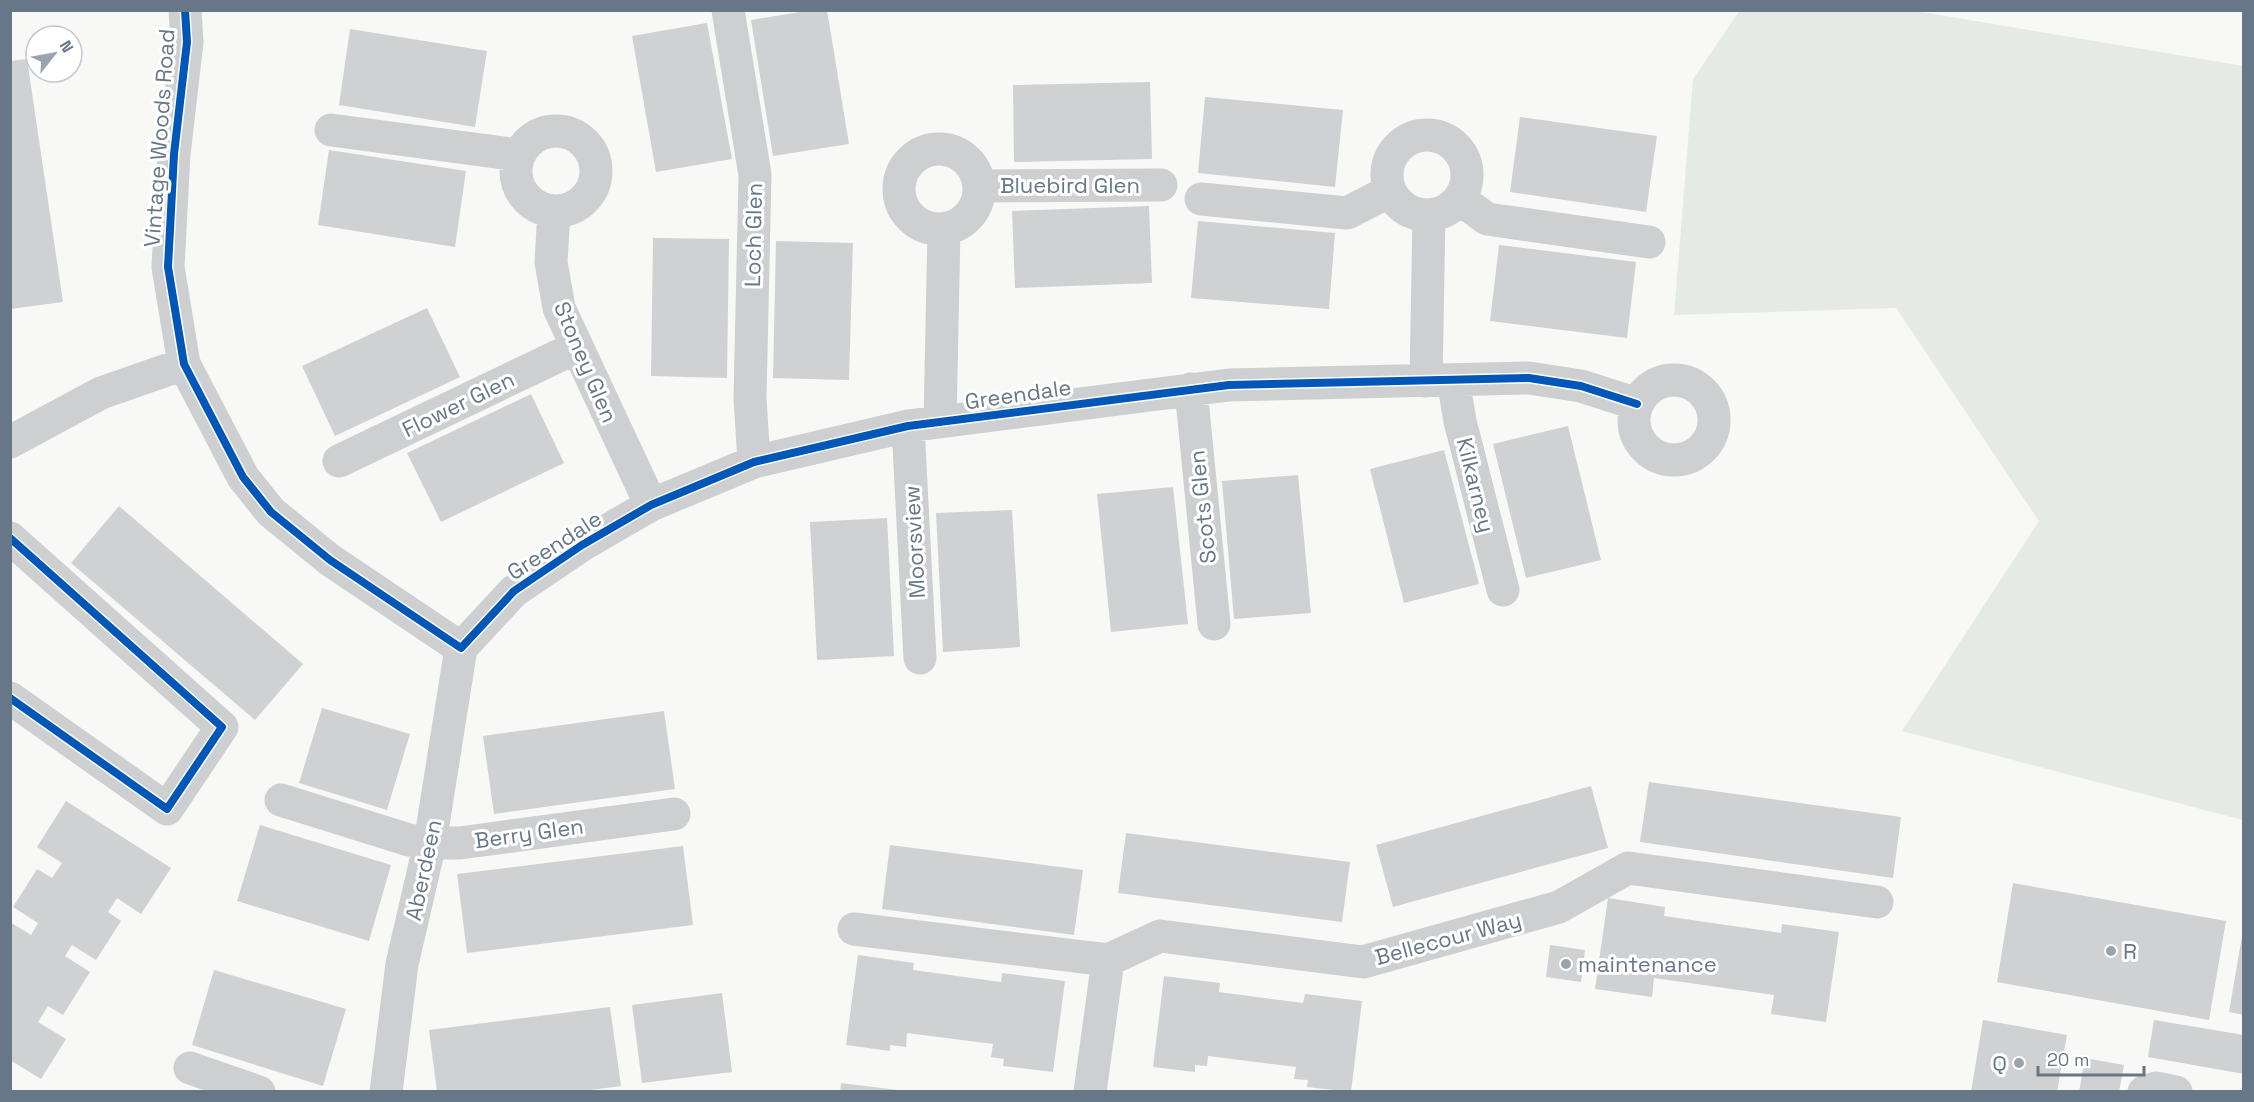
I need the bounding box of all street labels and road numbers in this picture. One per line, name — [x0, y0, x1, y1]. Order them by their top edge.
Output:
street label: Vintage Woods Road — [137, 28, 181, 248]
street label: Bluebird Glen — [1000, 171, 1140, 199]
street label: Loch Glen — [738, 183, 768, 287]
street label: Stoney Glen — [548, 297, 624, 427]
street label: Flower Glen — [397, 365, 519, 443]
street label: Greendale — [963, 373, 1073, 415]
street label: Kilkarney — [1451, 435, 1501, 535]
street label: Scots Glen — [1182, 449, 1222, 565]
street label: Moorsview — [897, 485, 931, 599]
street label: Greendale — [501, 504, 607, 586]
street label: Berry Glen — [473, 812, 585, 854]
street label: Aberdeen — [399, 817, 447, 923]
street label: Bellecour Way — [1372, 905, 1524, 971]

